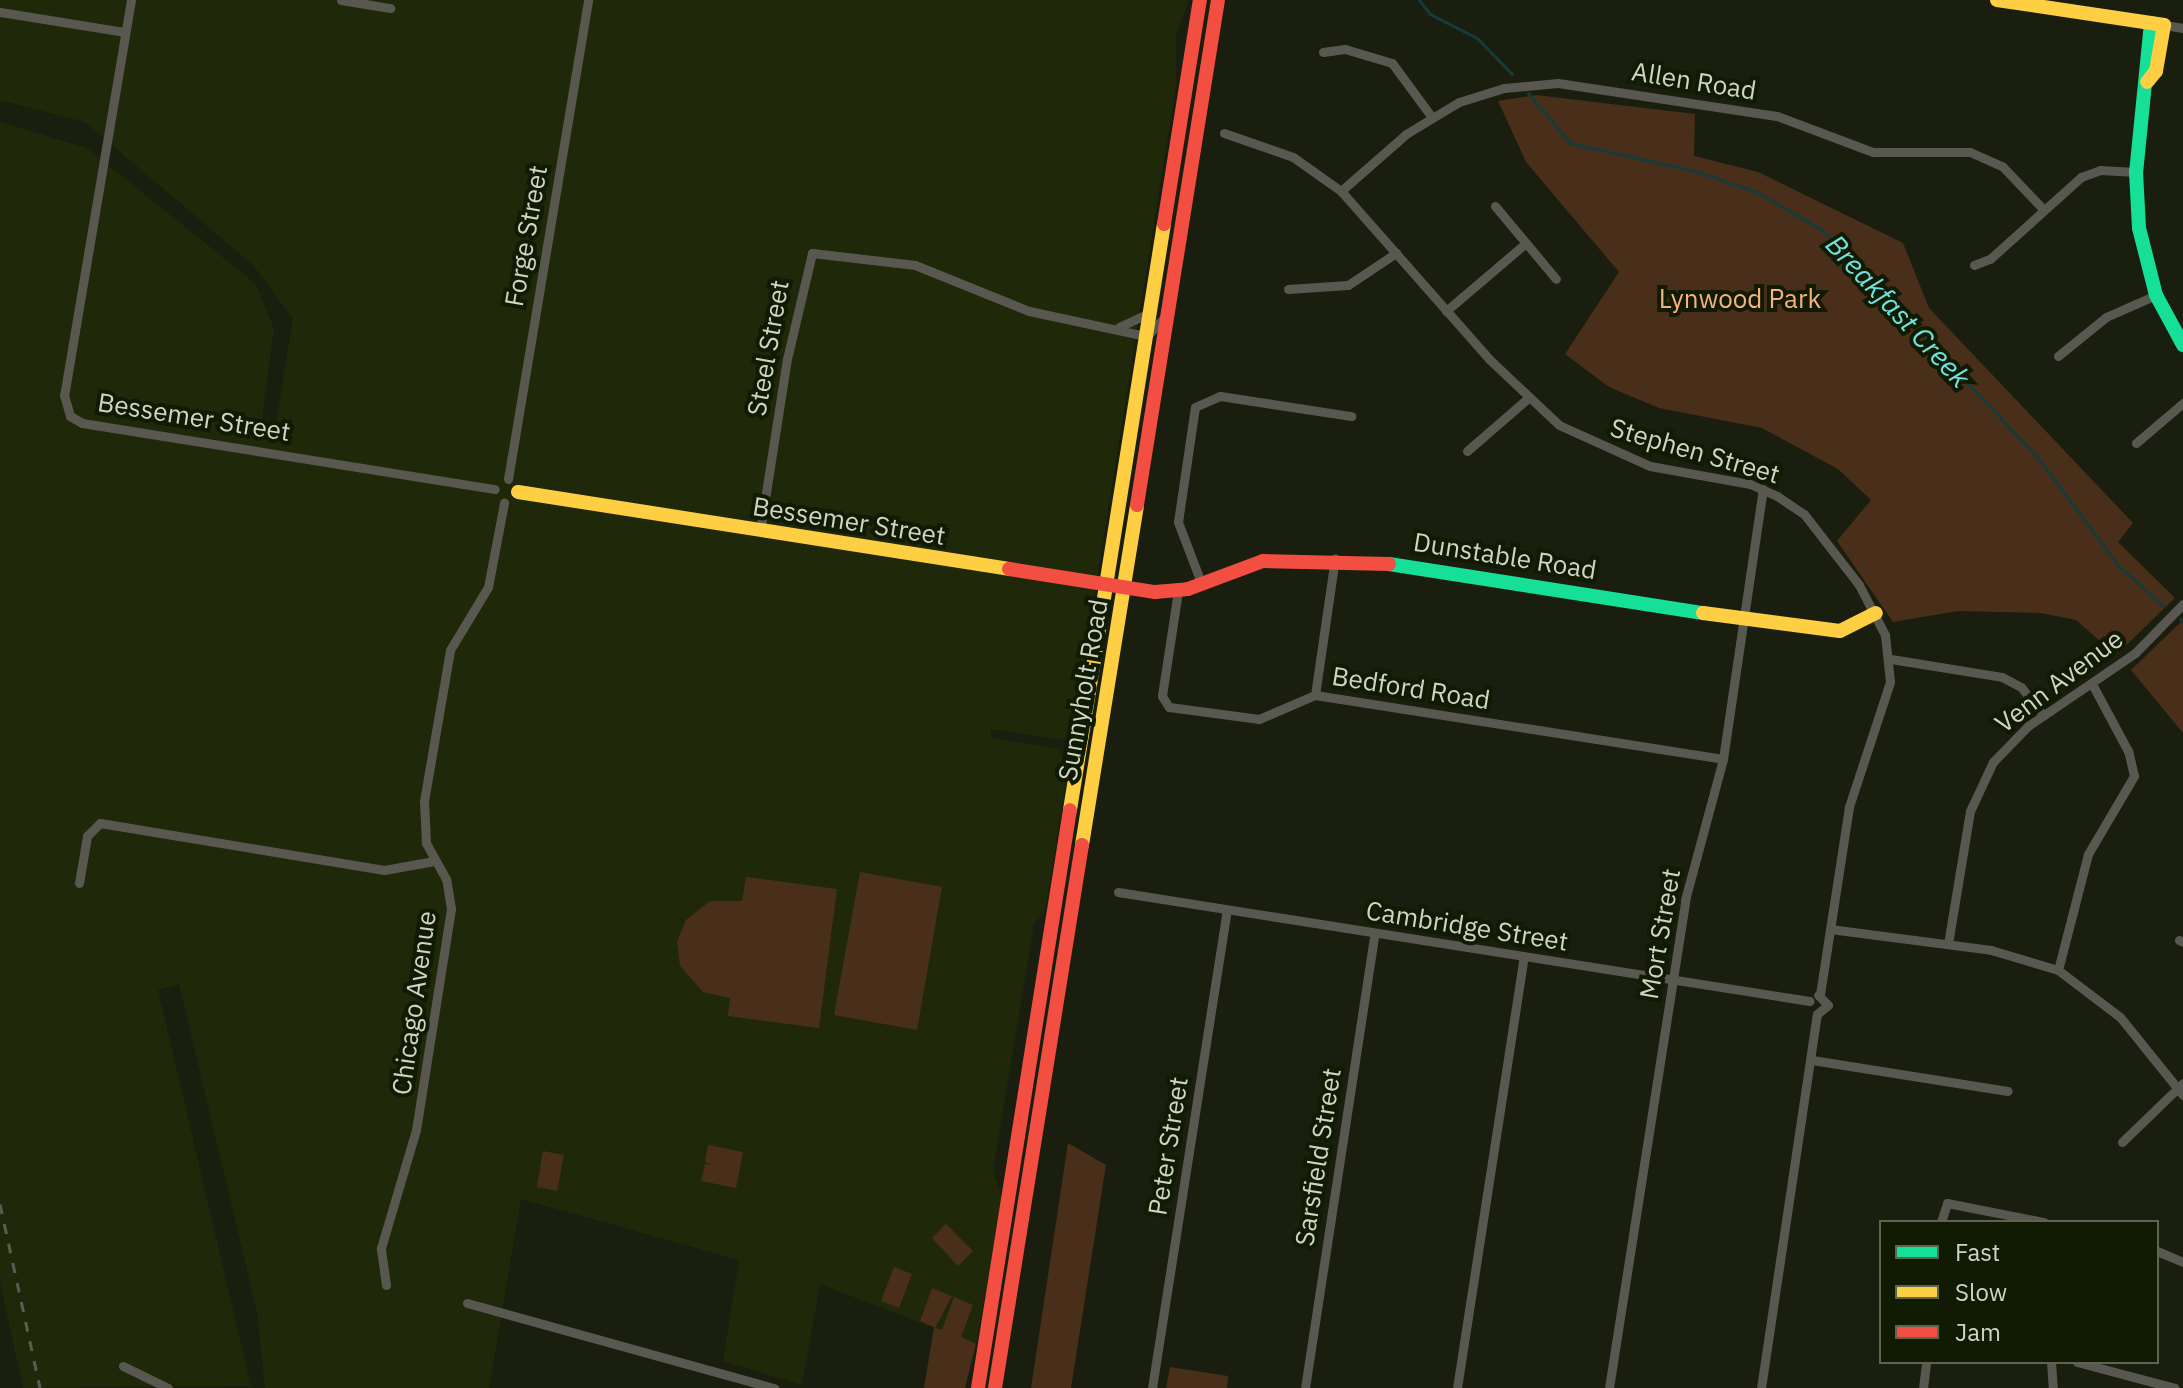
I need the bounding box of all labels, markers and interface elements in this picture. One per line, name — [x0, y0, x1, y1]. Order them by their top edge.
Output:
street label: Allen Road — [1630, 56, 1758, 106]
street label: Forge Street — [498, 163, 554, 309]
water label: Breakfast Creek — [1819, 228, 1977, 394]
street label: Steel Street — [741, 278, 795, 418]
park label: Lynwood Park — [1659, 283, 1821, 315]
street label: Bessemer Street — [95, 386, 293, 448]
street label: Stephen Street — [1607, 412, 1783, 490]
street label: Bessemer Street — [750, 490, 948, 552]
street label: Dunstable Road — [1411, 526, 1599, 586]
street label: Sunnyholt Road — [1052, 597, 1114, 783]
street label: Venn Avenue — [1989, 623, 2129, 739]
street label: Bedford Road — [1330, 660, 1492, 716]
street label: Mort Street — [1633, 866, 1687, 1002]
street label: Cambridge Street — [1364, 895, 1570, 957]
street label: Chicago Avenue — [386, 909, 442, 1097]
street label: Sarsfield Street — [1289, 1066, 1347, 1248]
street label: Peter Street — [1142, 1075, 1194, 1217]
legend — [1879, 1220, 2159, 1364]
text: Fast — [1955, 1236, 2000, 1268]
text: Slow — [1955, 1276, 2007, 1308]
text: Jam — [1955, 1316, 2001, 1348]

